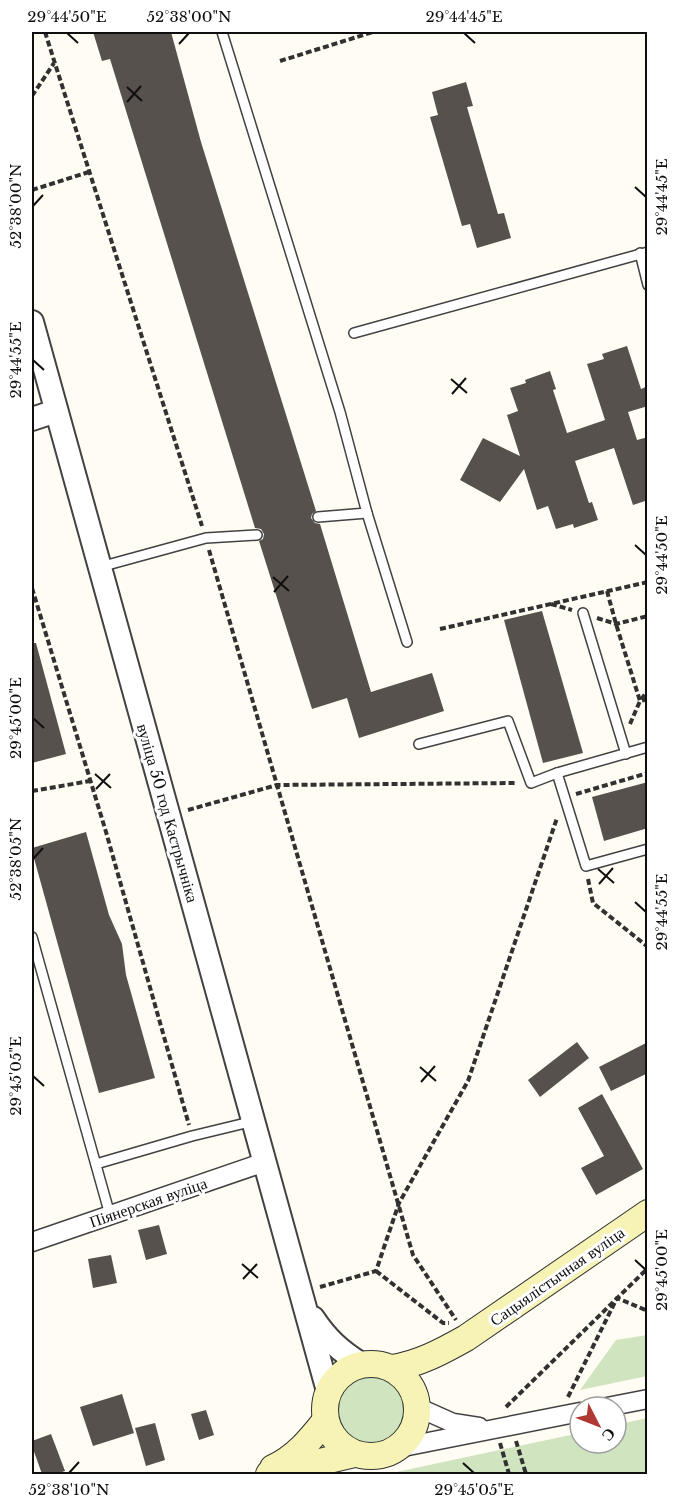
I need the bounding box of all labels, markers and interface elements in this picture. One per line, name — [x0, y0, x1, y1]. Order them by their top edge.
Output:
text: 29°44'50"E — [27, 7, 107, 26]
text: 52°38'00"N — [147, 7, 231, 26]
text: 29°44'45"E — [425, 7, 503, 26]
text: 29°44'45"E — [652, 158, 671, 236]
text: 52°38'00"N — [6, 164, 25, 248]
text: 29°44'55"E — [6, 321, 25, 399]
text: 29°44'50"E — [652, 515, 671, 595]
text: 29°45'00"E — [6, 677, 25, 759]
street label: вуліца 50 год Кастрычніка — [133, 721, 203, 905]
text: 52°38'05"N — [6, 818, 25, 900]
text: 29°44'55"E — [652, 873, 671, 951]
text: 29°45'05"E — [6, 1036, 25, 1116]
street label: Піянерская вуліца — [87, 1173, 209, 1231]
street label: Сацыялістычная вуліца — [486, 1222, 628, 1330]
text: 29°45'00"E — [652, 1229, 671, 1311]
north arrow — [568, 1395, 628, 1455]
text: С — [598, 1424, 620, 1446]
text: 52°38'10"N — [29, 1480, 109, 1499]
text: 29°45'05"E — [434, 1480, 514, 1499]

